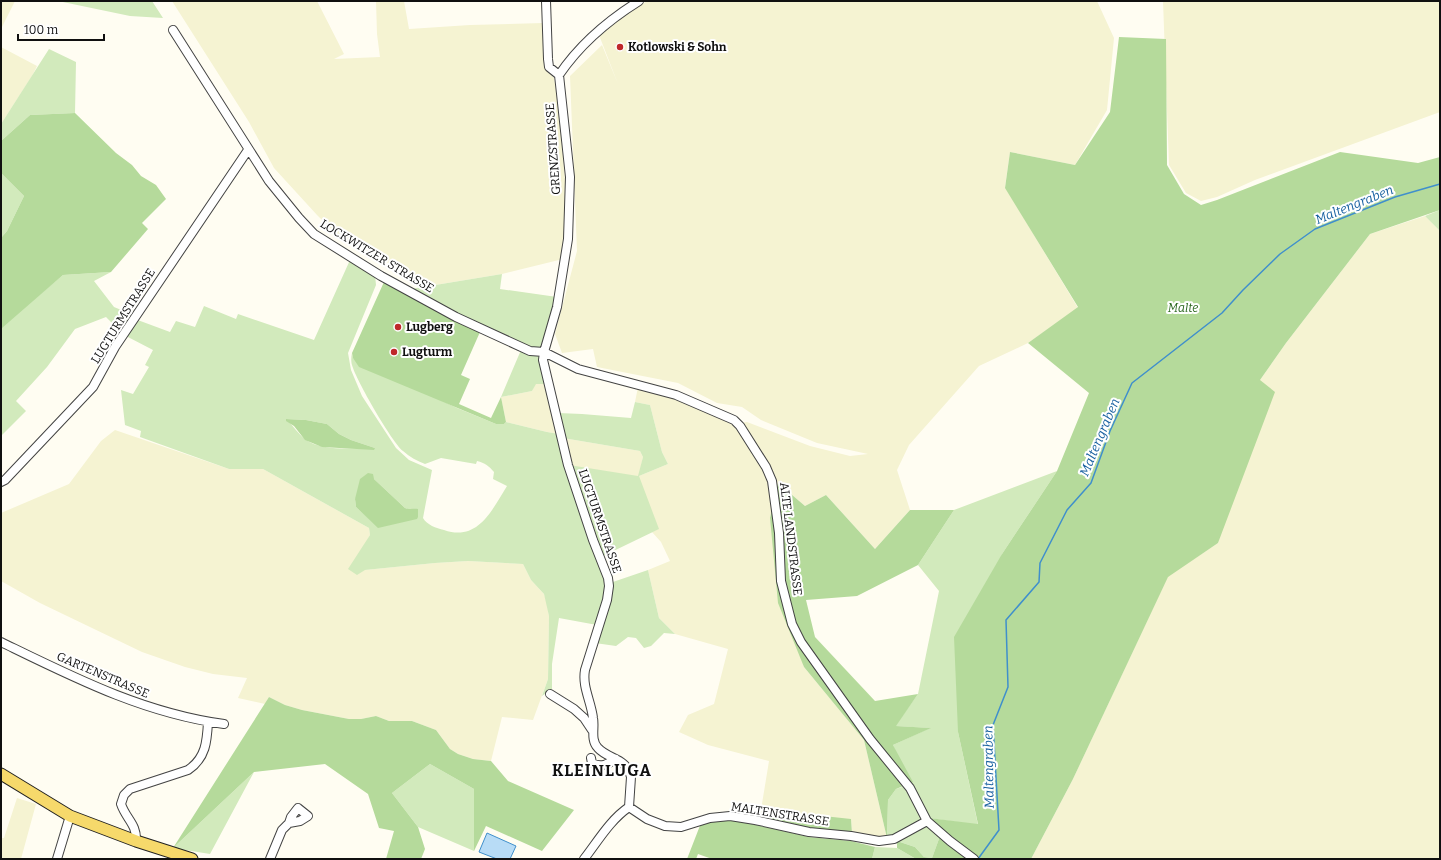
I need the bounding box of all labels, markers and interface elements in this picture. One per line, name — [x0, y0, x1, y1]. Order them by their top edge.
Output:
scale bar — [18, 16, 104, 42]
text: 100 m — [24, 23, 59, 37]
place label: Kotlowski & Sohn — [628, 40, 727, 54]
marker: Kotlowski & Sohn — [615, 42, 625, 52]
street label: GRENZSTRASSE — [543, 103, 563, 195]
water label: Maltengraben — [1313, 182, 1396, 227]
street label: LOCKWITZER STRASSE — [318, 217, 436, 295]
street label: LUGTURMSTRASSE — [88, 266, 158, 366]
park label: Malte — [1168, 301, 1198, 315]
place label: Lugberg — [406, 320, 453, 334]
marker: Lugberg — [393, 322, 403, 332]
place label: Lugturm — [402, 345, 453, 359]
marker: Lugturm — [389, 347, 399, 357]
water label: Maltengraben — [1076, 396, 1123, 478]
street label: LUGTURMSTRASSE — [576, 467, 624, 575]
street label: ALTE LANDSTRASSE — [777, 481, 805, 597]
street label: GARTENSTRASSE — [55, 649, 151, 701]
water label: Maltengraben — [980, 725, 997, 809]
district label: KLEINLUGA — [552, 761, 652, 780]
street label: MALTENSTRASSE — [730, 799, 830, 829]

